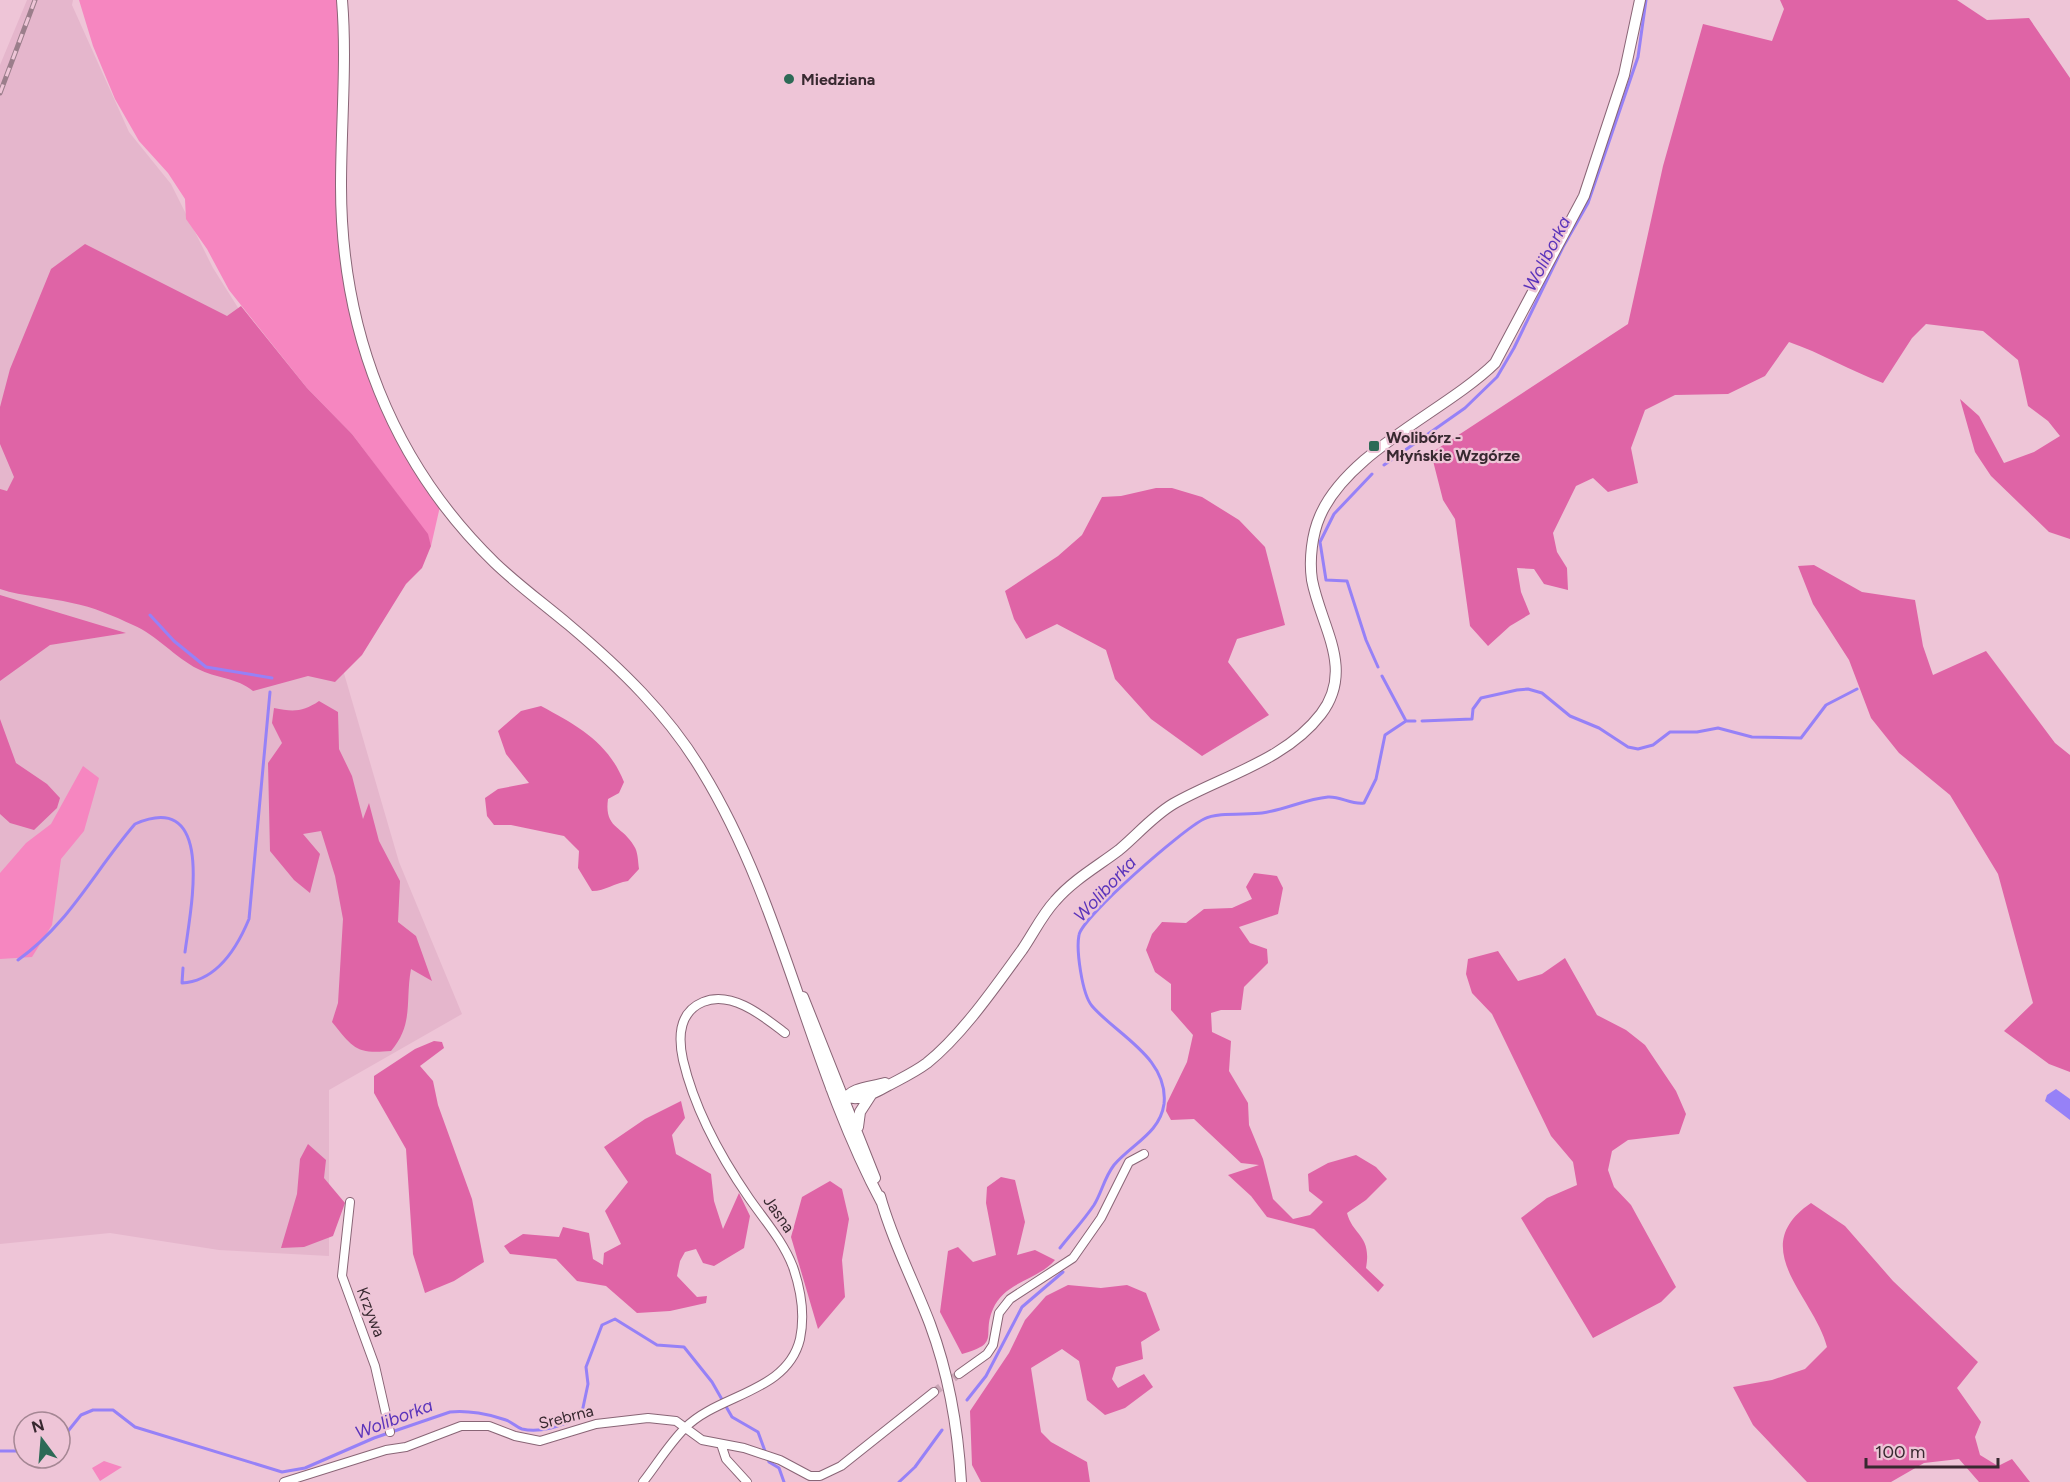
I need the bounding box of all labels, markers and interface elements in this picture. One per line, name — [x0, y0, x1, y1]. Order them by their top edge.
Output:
place label: Miedziana — [801, 70, 875, 89]
marker: Miedziana — [782, 72, 796, 86]
water label: Woliborka — [1519, 212, 1575, 295]
place label: Wolibórz - Młyńskie Wzgórze — [1386, 428, 1520, 465]
marker: Wolibórz - Młyńskie Wzgórze — [1367, 439, 1381, 453]
water label: Woliborka — [1069, 851, 1141, 926]
street label: Jasna — [759, 1192, 799, 1236]
street label: Krzywa — [353, 1284, 389, 1340]
water label: Woliborka — [352, 1394, 436, 1444]
street label: Srebrna — [537, 1401, 595, 1433]
north arrow — [12, 1410, 72, 1470]
text: N — [29, 1415, 47, 1437]
scale bar — [1866, 1431, 1998, 1469]
text: 100 m — [1875, 1441, 1925, 1463]

